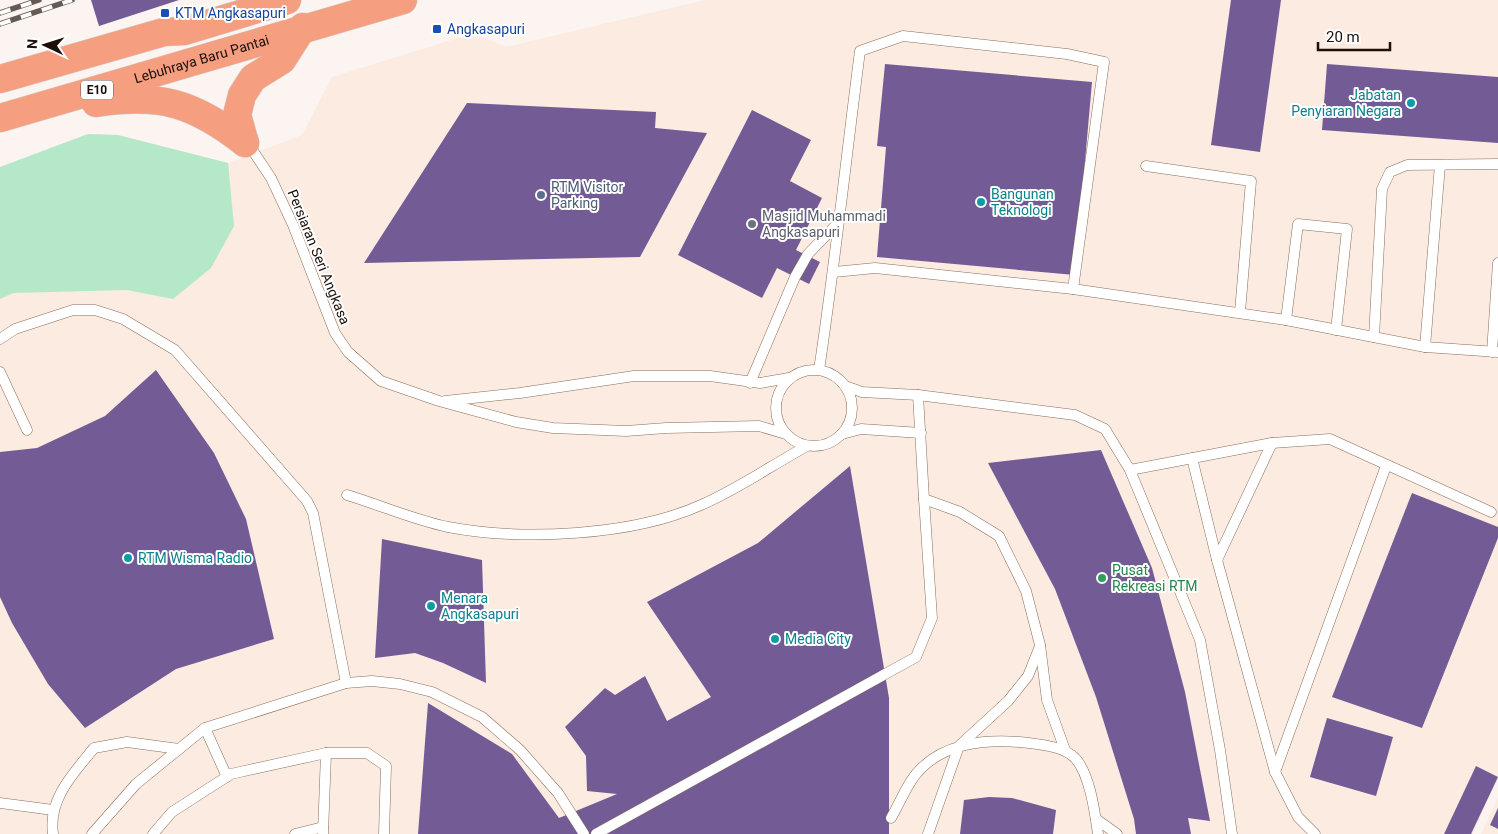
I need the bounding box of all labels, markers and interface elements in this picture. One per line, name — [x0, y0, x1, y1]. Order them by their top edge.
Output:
place label: KTM Angkasapuri — [175, 5, 286, 21]
marker: KTM Angkasapuri — [159, 7, 171, 19]
north arrow — [20, 20, 70, 70]
scale bar — [1318, 20, 1390, 52]
place label: Angkasapuri — [447, 21, 525, 37]
marker: Angkasapuri — [431, 23, 443, 35]
text: 20 m — [1326, 28, 1360, 46]
street label: Lebuhraya Baru Pantai — [132, 32, 271, 86]
text: N — [24, 39, 40, 50]
road number: E10 — [81, 80, 113, 100]
place label: Jabatan Penyiaran Negara — [1291, 87, 1401, 119]
marker: Jabatan Penyiaran Negara — [1405, 97, 1417, 109]
place label: RTM Visitor Parking — [551, 179, 624, 211]
place label: Bangunan Teknologi — [991, 186, 1054, 218]
street label: Persiaran Seri Angkasa — [285, 187, 353, 327]
marker: RTM Visitor Parking — [535, 189, 547, 201]
marker: Bangunan Teknologi — [975, 196, 987, 208]
place label: Masjid Muhammadi Angkasapuri — [762, 208, 886, 240]
marker: Masjid Muhammadi Angkasapuri — [746, 218, 758, 230]
place label: RTM Wisma Radio — [138, 550, 252, 566]
marker: RTM Wisma Radio — [122, 552, 134, 564]
place label: Pusat Rekreasi RTM — [1112, 562, 1198, 594]
marker: Pusat Rekreasi RTM — [1096, 572, 1108, 584]
place label: Menara Angkasapuri — [441, 590, 519, 622]
marker: Menara Angkasapuri — [425, 600, 437, 612]
place label: Media City — [785, 631, 851, 647]
marker: Media City — [769, 633, 781, 645]

